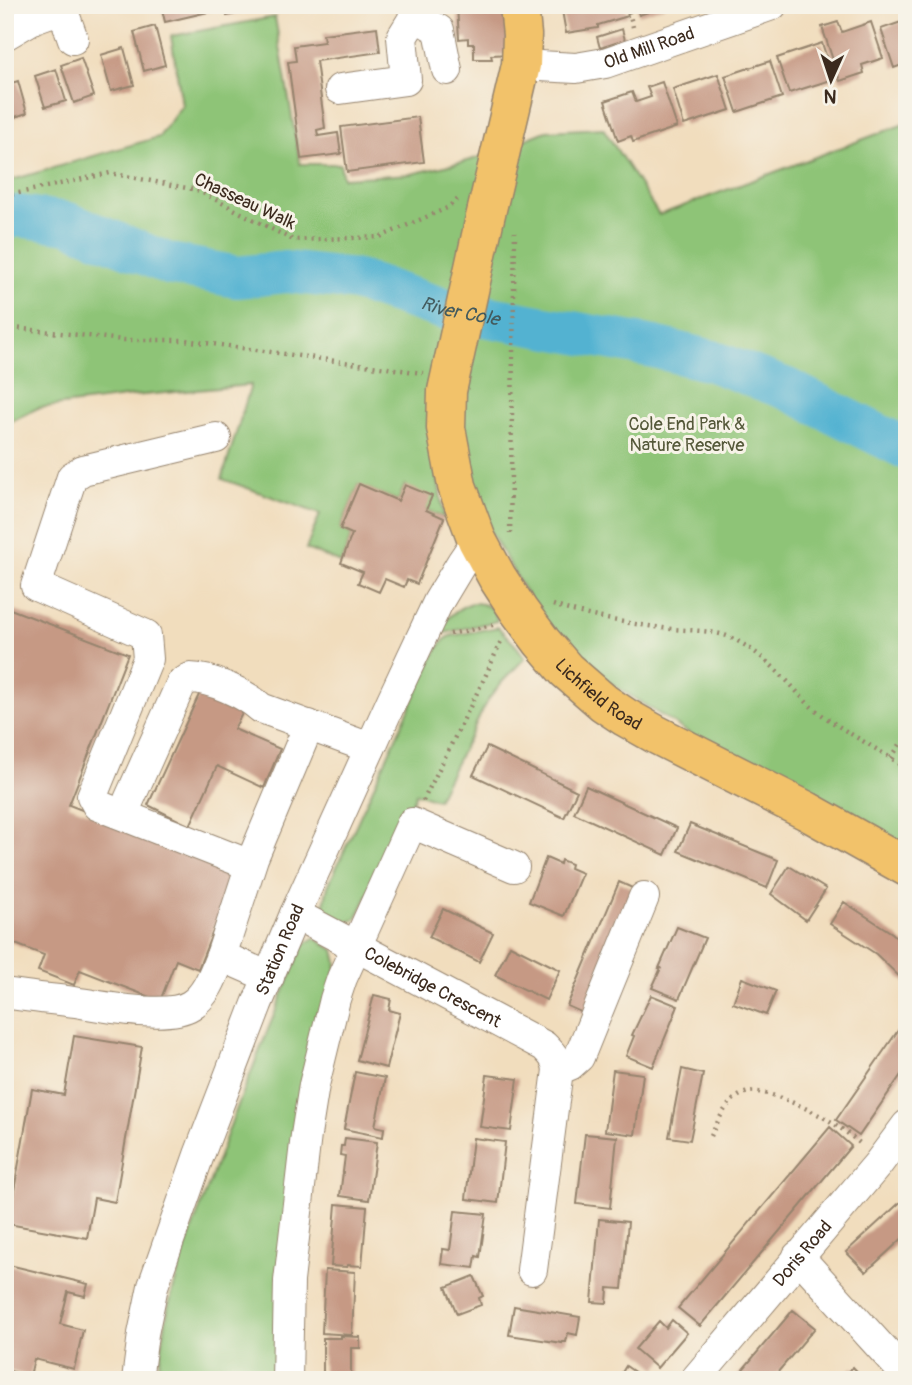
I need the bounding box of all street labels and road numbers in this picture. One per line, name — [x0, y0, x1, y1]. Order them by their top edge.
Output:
street label: Old Mill Road — [601, 22, 697, 75]
street label: Chasseau Walk — [190, 168, 300, 235]
street label: Lichfield Road — [549, 654, 646, 736]
street label: Station Road — [251, 901, 310, 999]
street label: Colebridge Crescent — [360, 942, 506, 1034]
street label: Doris Road — [768, 1216, 837, 1292]

